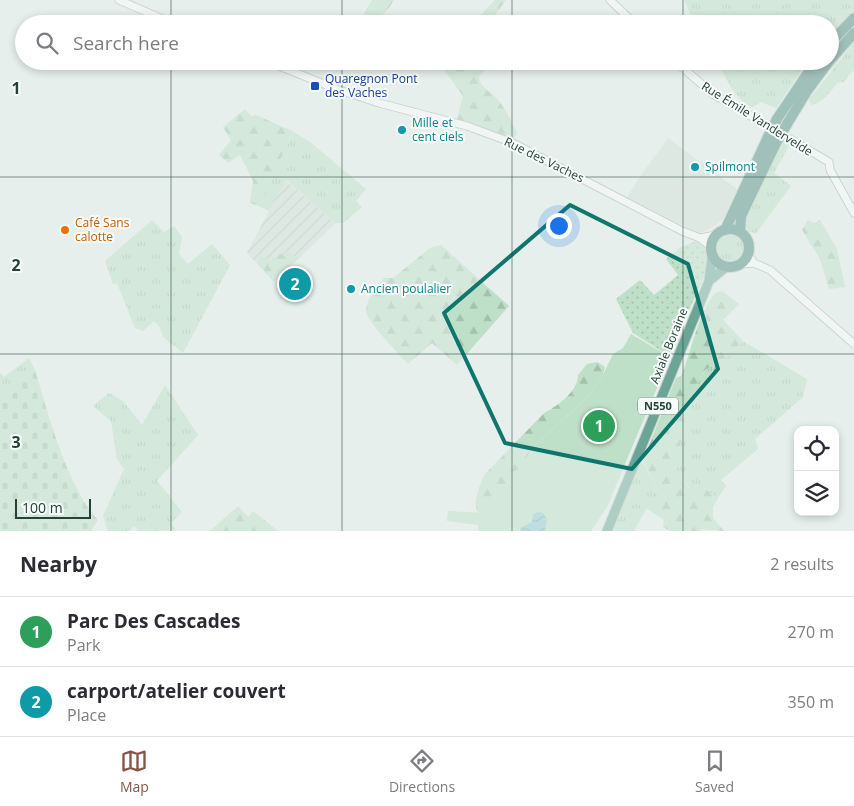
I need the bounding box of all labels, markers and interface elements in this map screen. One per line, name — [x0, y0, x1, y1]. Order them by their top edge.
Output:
search box — [15, 15, 839, 70]
icon: search — [33, 29, 61, 57]
text: Search here — [73, 30, 179, 56]
place label: Quaregnon Pont des Vaches — [325, 70, 418, 101]
text: 1 — [11, 77, 21, 99]
street label: Rue Émile Vandervelde — [698, 77, 816, 160]
marker: Quaregnon Pont des Vaches — [309, 80, 321, 92]
place label: Mille et cent ciels — [412, 114, 464, 145]
marker: Mille et cent ciels — [396, 124, 408, 136]
street label: Rue des Vaches — [501, 133, 587, 186]
place label: Spilmont — [705, 158, 755, 175]
marker: Spilmont — [689, 161, 701, 173]
your location — [546, 213, 572, 239]
place label: Café Sans calotte — [75, 214, 130, 245]
marker: Café Sans calotte — [59, 224, 71, 236]
text: 2 — [11, 254, 21, 276]
pin: 2 — [279, 265, 311, 303]
place label: Ancien poulalier — [361, 280, 451, 297]
marker: Ancien poulalier — [345, 283, 357, 295]
street label: Axiale Boraine — [646, 305, 692, 386]
road number: N550 — [638, 398, 678, 414]
pin: 1 — [583, 407, 615, 445]
map controls — [794, 426, 839, 516]
button: locate — [794, 426, 839, 471]
text: 3 — [11, 431, 21, 453]
button: layers — [794, 471, 839, 516]
scale bar — [15, 496, 91, 519]
text: 100 m — [22, 498, 63, 517]
text: Nearby — [20, 550, 97, 578]
text: 2 results — [770, 553, 834, 575]
text: Parc Des Cascades — [67, 608, 240, 634]
text: 1 — [31, 621, 41, 643]
text: 270 m — [788, 621, 834, 643]
text: Park — [67, 634, 100, 656]
text: carport/atelier couvert — [67, 678, 286, 704]
text: 2 — [31, 691, 41, 713]
text: 350 m — [788, 691, 834, 713]
text: Place — [67, 704, 106, 726]
tab: Map — [120, 747, 149, 796]
tab: Directions — [389, 747, 455, 796]
tab: Saved — [695, 747, 734, 796]

